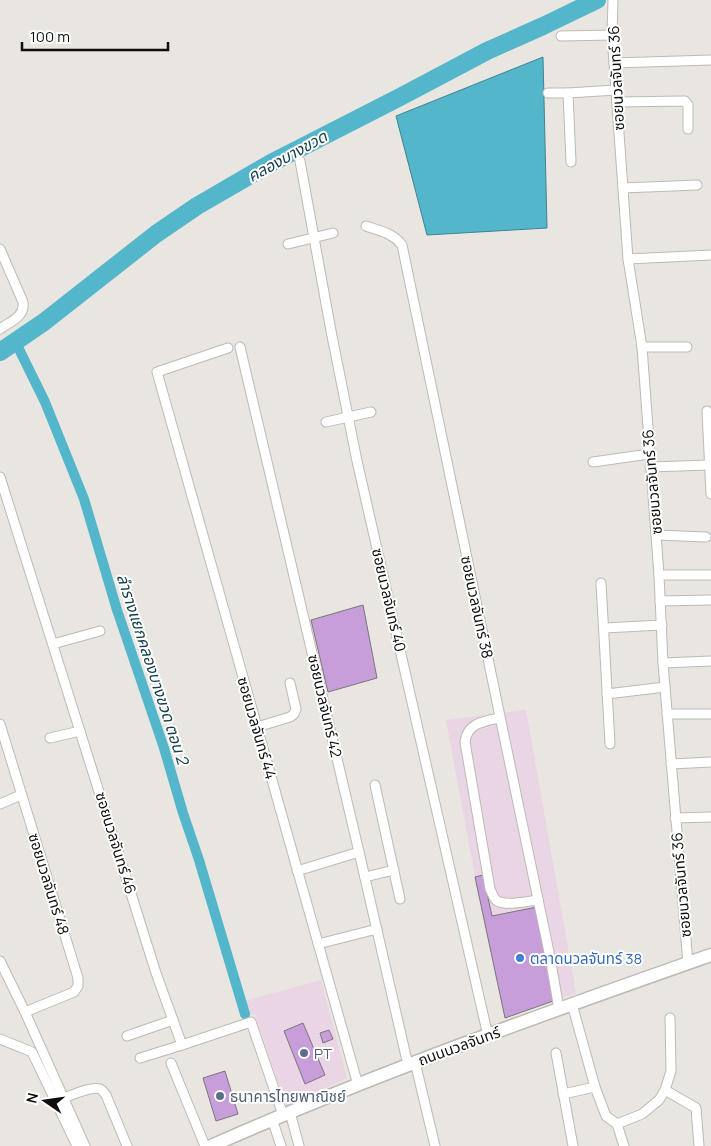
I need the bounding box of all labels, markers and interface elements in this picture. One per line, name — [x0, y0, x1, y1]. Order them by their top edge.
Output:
scale bar — [22, 20, 169, 52]
street label: ซอยนวลจันทร์ 36 — [603, 25, 629, 131]
text: 100 m — [30, 26, 70, 47]
water label: คลองบางขวด — [243, 125, 332, 187]
street label: ซอยนวลจันทร์ 36 — [637, 429, 667, 535]
street label: ซอยนวลจันทร์ 40 — [367, 546, 411, 654]
street label: ซอยนวลจันทร์ 38 — [456, 554, 498, 660]
water label: ลำรางแยกคลองบางขวด ตอน 2 — [112, 571, 195, 769]
street label: ซอยนวลจันทร์ 42 — [303, 652, 347, 760]
street label: ซอยนวลจันทร์ 44 — [232, 674, 282, 782]
street label: ซอยนวลจันทร์ 46 — [90, 789, 142, 897]
street label: ซอยนวลจันทร์ 48 — [24, 831, 74, 937]
street label: ซอยนวลจันทร์ 36 — [666, 832, 696, 938]
place label: ตลาดนวลจันทร์ 38 — [530, 948, 642, 969]
marker: ตลาดนวลจันทร์ 38 — [514, 952, 526, 964]
street label: ถนนนวลจันทร์ — [415, 1021, 504, 1071]
place label: PT — [314, 1043, 332, 1064]
marker: PT — [298, 1047, 310, 1059]
north arrow — [20, 1076, 70, 1126]
place label: ธนาคารไทยพาณิชย์ — [230, 1086, 346, 1107]
marker: ธนาคารไทยพาณิชย์ — [214, 1090, 226, 1102]
text: N — [21, 1091, 42, 1105]

